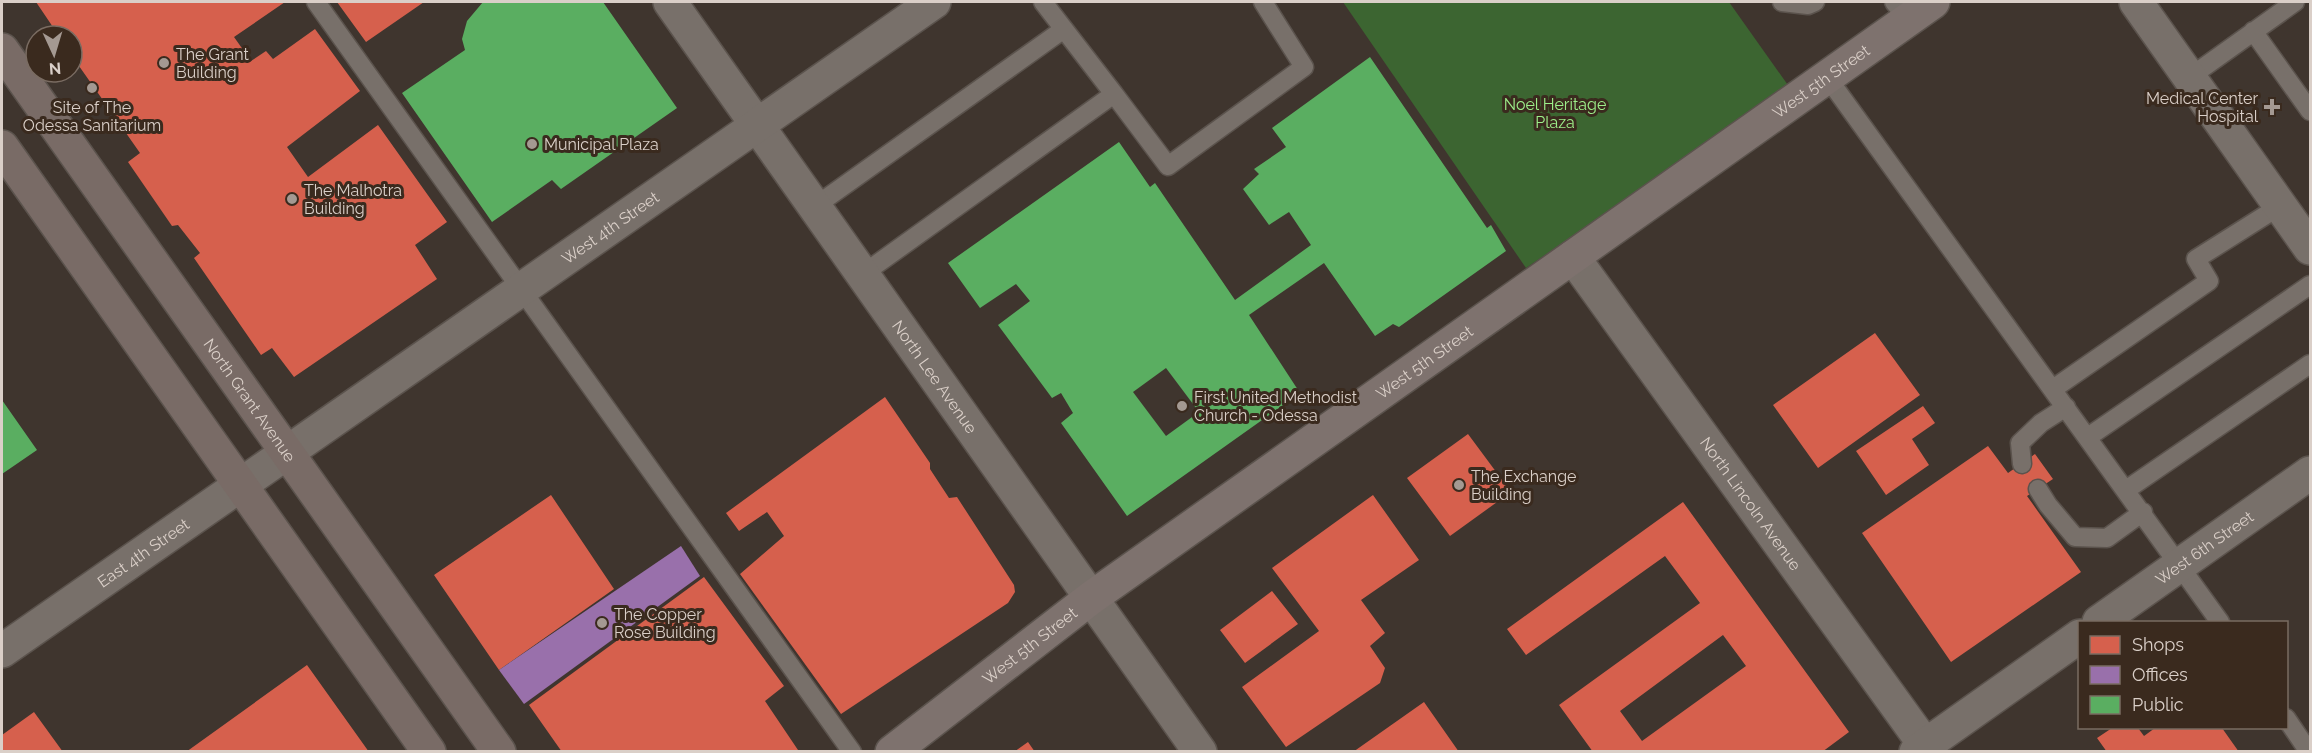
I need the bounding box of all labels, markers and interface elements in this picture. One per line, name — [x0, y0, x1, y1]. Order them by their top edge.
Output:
north arrow — [24, 24, 84, 84]
street label: West 5th Street — [1769, 41, 1874, 122]
place label: The Grant Building — [176, 45, 250, 82]
marker: The Grant Building — [157, 56, 171, 70]
text: N — [48, 59, 62, 78]
marker: Site of The Odessa Sanitarium — [85, 81, 99, 95]
place label: Medical Center Hospital — [2146, 89, 2259, 126]
park label: Noel Heritage Plaza — [1504, 95, 1606, 132]
place label: Site of The Odessa Sanitarium — [23, 98, 161, 135]
marker: Medical Center Hospital — [2263, 98, 2281, 116]
place label: Municipal Plaza — [544, 135, 659, 154]
marker: Municipal Plaza — [525, 137, 539, 151]
place label: The Malhotra Building — [304, 181, 402, 218]
street label: West 4th Street — [558, 187, 663, 268]
marker: The Malhotra Building — [285, 192, 299, 206]
street label: North Lee Avenue — [888, 317, 981, 437]
street label: West 5th Street — [1372, 321, 1477, 403]
street label: North Grant Avenue — [199, 335, 300, 466]
place label: First United Methodist Church - Odessa — [1194, 388, 1358, 425]
marker: First United Methodist Church - Odessa — [1175, 399, 1189, 413]
street label: North Lincoln Avenue — [1696, 433, 1805, 574]
place label: The Exchange Building — [1471, 467, 1576, 504]
marker: The Exchange Building — [1452, 478, 1466, 492]
street label: West 6th Street — [2152, 507, 2258, 589]
street label: East 4th Street — [94, 514, 194, 592]
street label: West 5th Street — [979, 603, 1081, 688]
place label: The Copper Rose Building — [614, 605, 716, 642]
marker: The Copper Rose Building — [595, 616, 609, 630]
legend — [2078, 621, 2288, 729]
text: Shops — [2132, 634, 2184, 655]
text: Offices — [2132, 664, 2188, 685]
text: Public — [2132, 694, 2184, 715]

